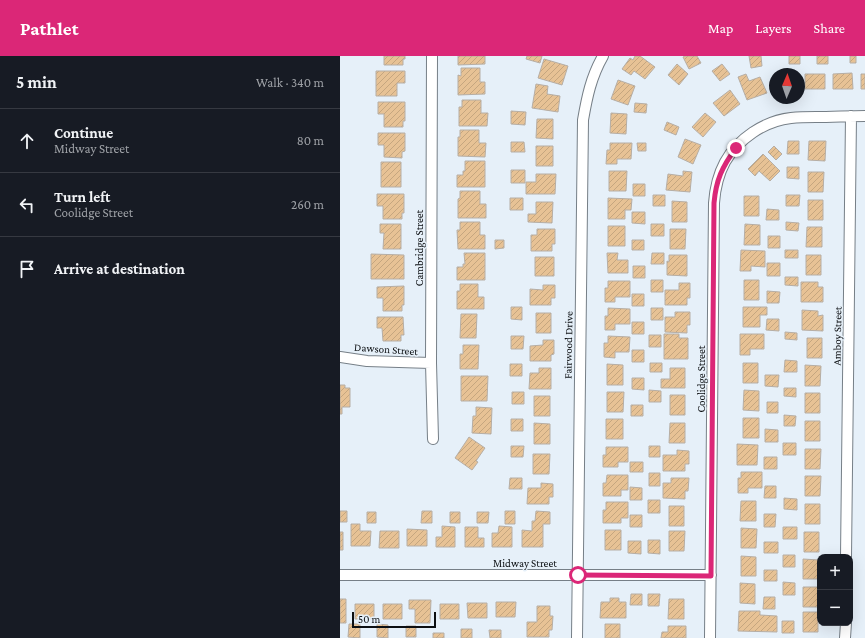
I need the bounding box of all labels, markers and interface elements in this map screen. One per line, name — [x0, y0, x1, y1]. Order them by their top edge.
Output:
text: Pathlet — [20, 18, 78, 39]
text: Map — [708, 20, 733, 36]
text: Layers — [755, 20, 792, 36]
text: Share — [814, 20, 845, 36]
north arrow — [769, 68, 805, 104]
text: 5 min — [16, 73, 57, 92]
text: Walk · 340 m — [256, 75, 324, 90]
text: Continue — [54, 125, 113, 141]
icon: ahead — [16, 130, 38, 152]
text: 80 m — [297, 133, 324, 148]
route end — [727, 139, 745, 157]
text: Midway Street — [54, 141, 129, 156]
text: Turn left — [54, 189, 110, 205]
icon: left — [16, 194, 38, 216]
text: 260 m — [291, 197, 324, 212]
text: Coolidge Street — [54, 205, 133, 220]
street label: Cambridge Street — [413, 209, 426, 286]
icon: arrive — [16, 258, 38, 280]
text: Arrive at destination — [54, 261, 185, 277]
street label: Amboy Street — [830, 306, 845, 366]
street label: Fairwood Drive — [561, 311, 575, 379]
street label: Dawson Street — [354, 341, 419, 357]
street label: Coolidge Street — [695, 345, 708, 412]
map controls — [817, 554, 853, 626]
button: + — [817, 554, 853, 590]
street label: Midway Street — [493, 557, 557, 570]
route start — [569, 566, 587, 584]
button: − — [817, 590, 853, 626]
scale bar — [352, 610, 436, 629]
text: 50 m — [358, 613, 380, 625]

